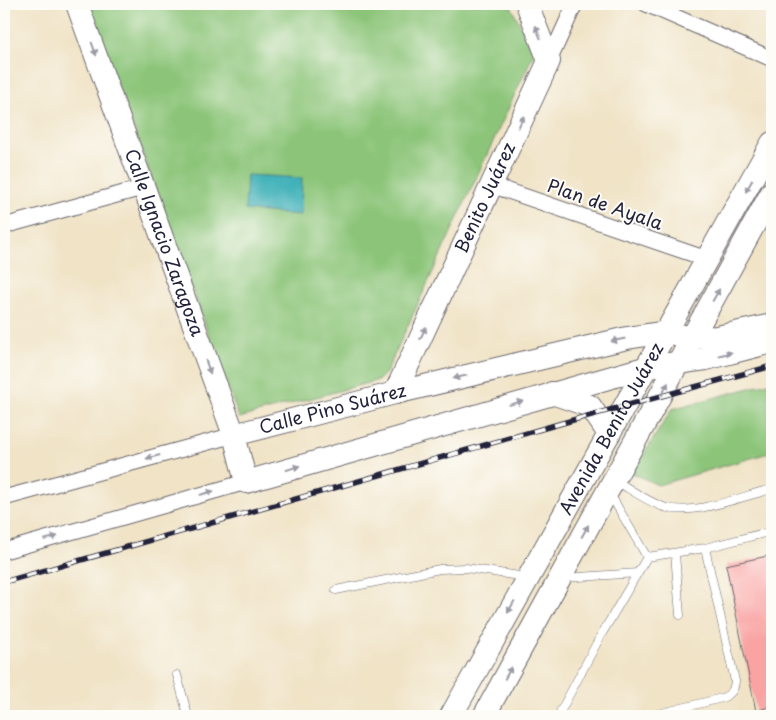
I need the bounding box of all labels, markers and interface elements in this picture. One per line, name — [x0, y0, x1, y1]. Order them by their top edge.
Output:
one-way arrow — [534, 25, 542, 40]
one-way arrow — [91, 42, 98, 57]
one-way arrow — [517, 115, 525, 129]
street label: Benito Juárez — [447, 137, 522, 257]
street label: Calle Ignacio Zaragoza — [119, 145, 212, 340]
street label: Plan de Ayala — [544, 171, 668, 236]
one-way arrow — [744, 179, 753, 192]
one-way arrow — [711, 288, 720, 302]
one-way arrow — [419, 326, 427, 340]
one-way arrow — [610, 336, 625, 344]
street label: Avenida Benito Juárez — [551, 337, 670, 519]
one-way arrow — [718, 350, 733, 358]
one-way arrow — [205, 360, 213, 374]
one-way arrow — [452, 373, 467, 381]
street label: Calle Pino Suárez — [256, 376, 409, 440]
one-way arrow — [661, 382, 669, 396]
one-way arrow — [509, 399, 524, 407]
one-way arrow — [145, 453, 161, 461]
one-way arrow — [285, 463, 300, 471]
one-way arrow — [200, 489, 215, 497]
one-way arrow — [581, 524, 590, 537]
one-way arrow — [43, 533, 58, 541]
one-way arrow — [507, 601, 516, 614]
one-way arrow — [503, 667, 512, 680]

